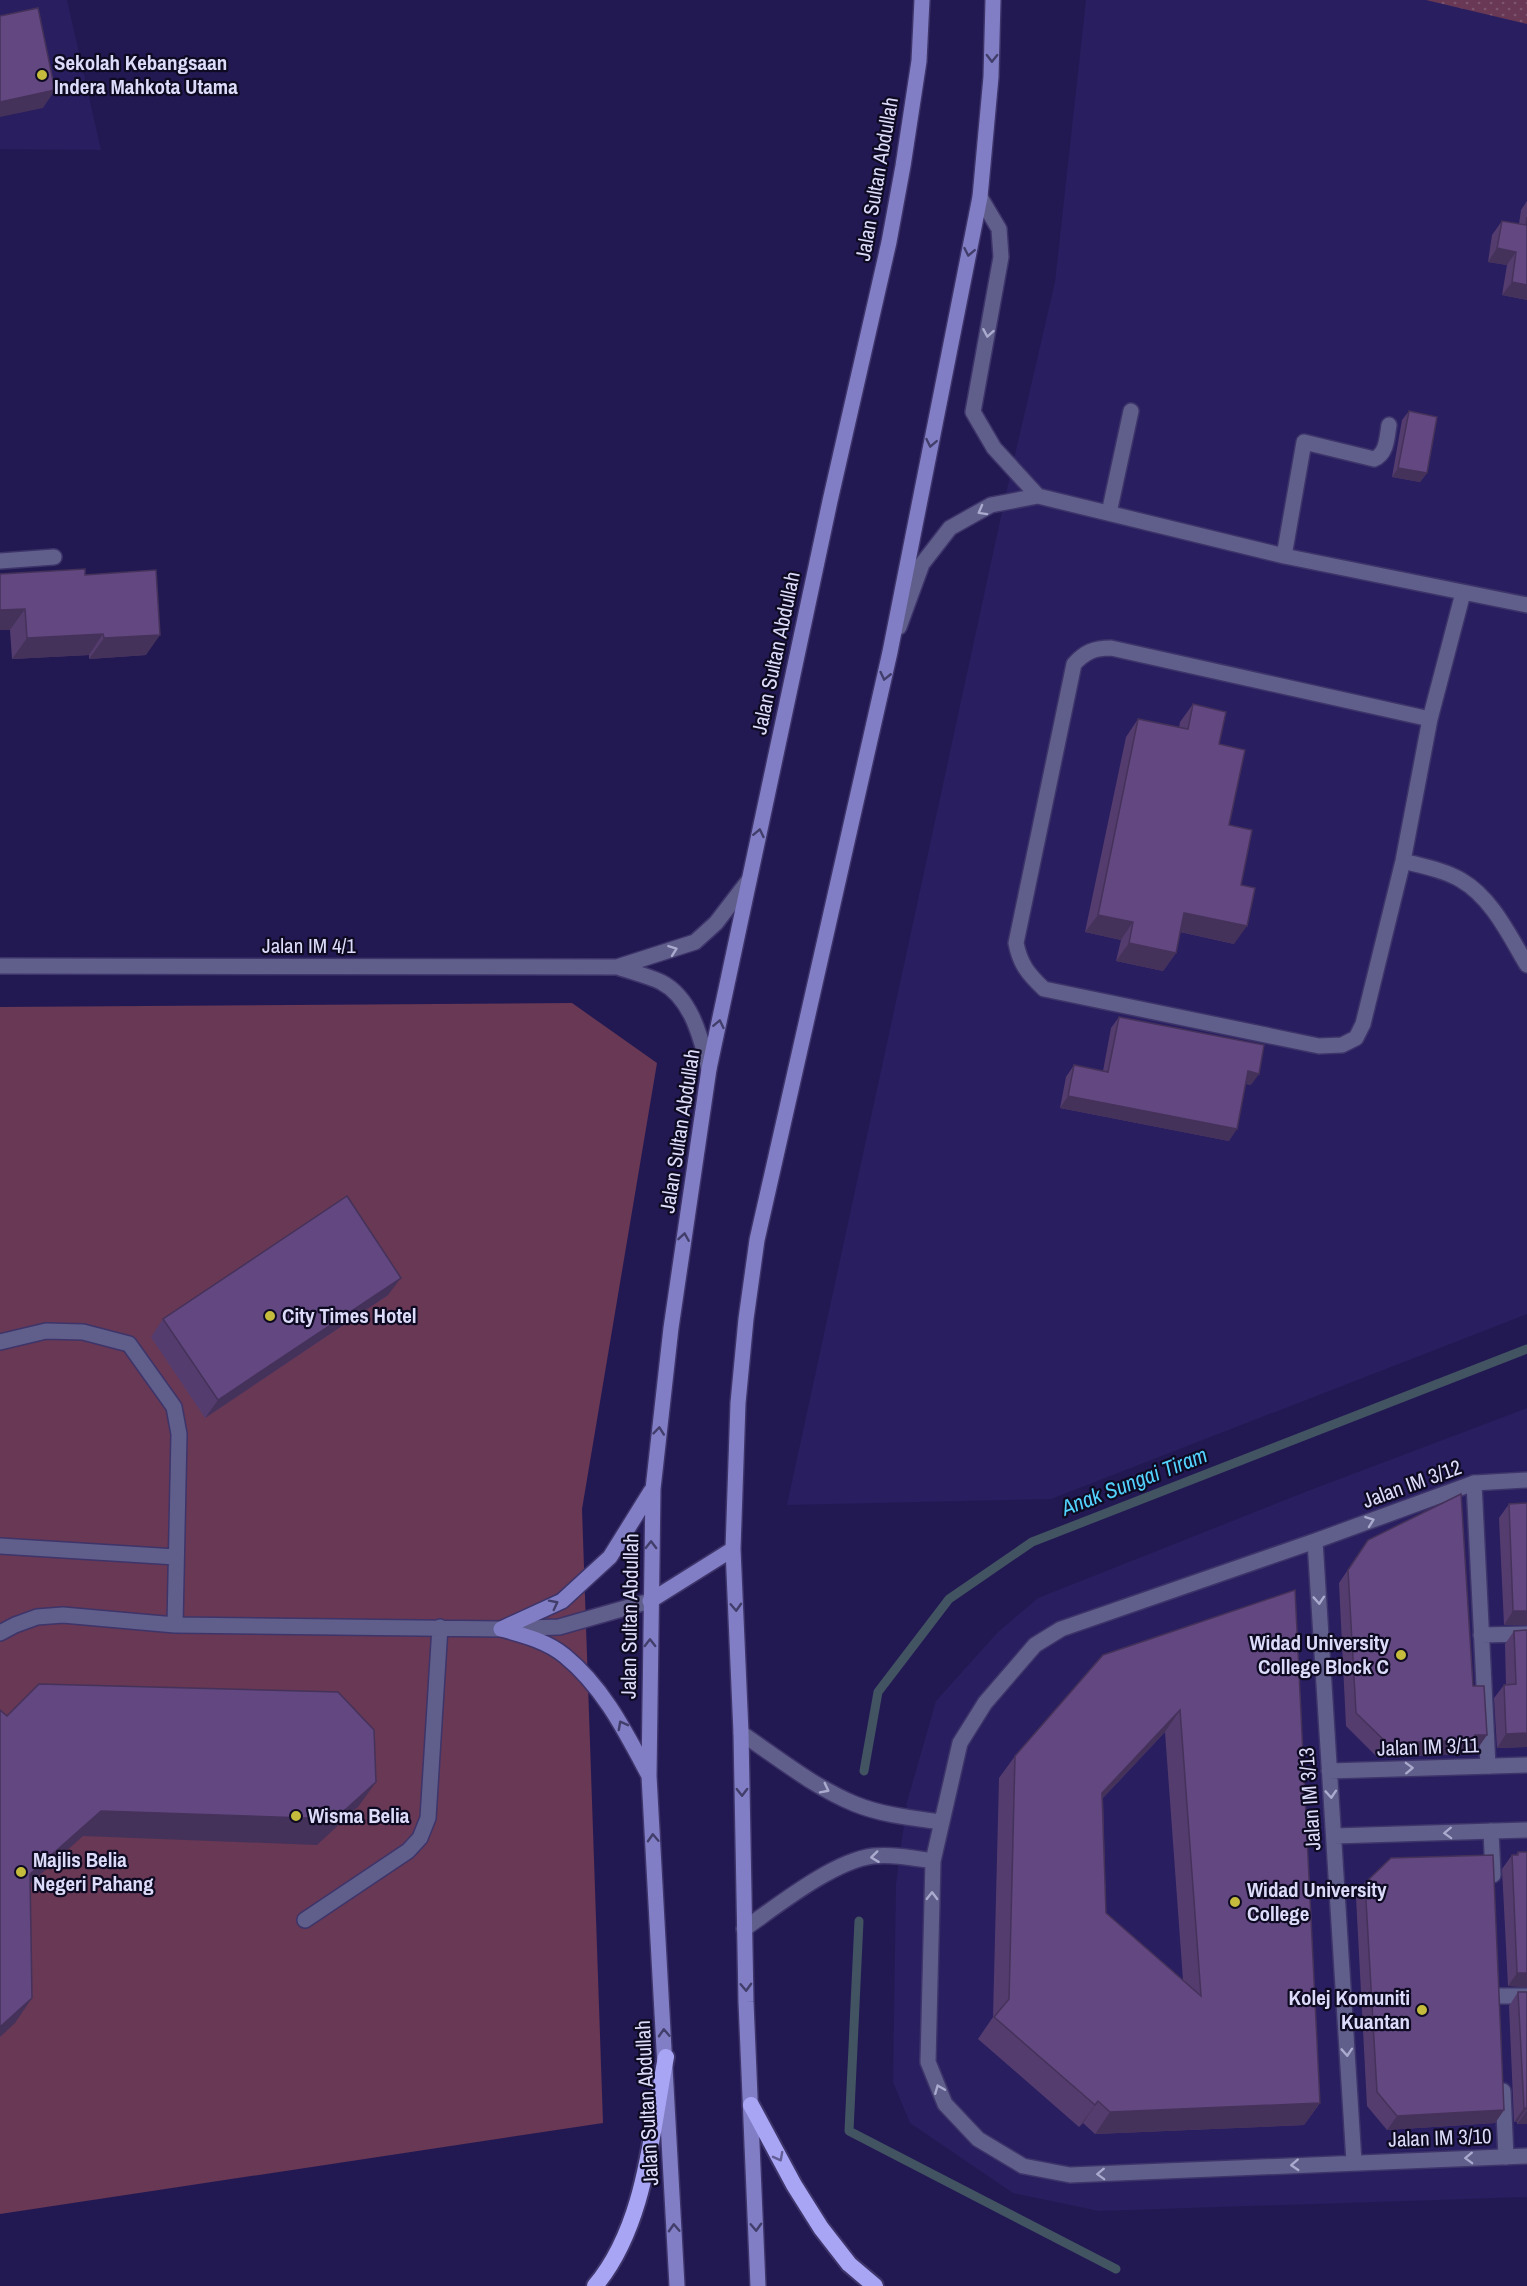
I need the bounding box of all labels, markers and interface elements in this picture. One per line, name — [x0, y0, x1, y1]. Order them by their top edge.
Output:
place label: Sekolah Kebangsaan Indera Mahkota Utama — [54, 48, 238, 101]
one-way arrow — [986, 54, 998, 63]
marker: Sekolah Kebangsaan Indera Mahkota Utama — [35, 68, 49, 82]
street label: Jalan Sultan Abdullah — [848, 95, 905, 263]
one-way arrow — [963, 247, 976, 257]
one-way arrow — [982, 327, 995, 337]
one-way arrow — [926, 438, 939, 448]
one-way arrow — [977, 503, 988, 515]
street label: Jalan Sultan Abdullah — [744, 569, 807, 737]
one-way arrow — [879, 670, 892, 680]
one-way arrow — [752, 829, 765, 839]
street label: Jalan IM 4/1 — [262, 931, 356, 960]
one-way arrow — [667, 945, 678, 957]
one-way arrow — [712, 1020, 725, 1030]
street label: Jalan Sultan Abdullah — [652, 1047, 707, 1215]
one-way arrow — [678, 1233, 690, 1242]
place label: City Times Hotel — [282, 1301, 417, 1330]
marker: City Times Hotel — [263, 1309, 277, 1323]
one-way arrow — [652, 1426, 665, 1435]
water label: Anak Sungai Tiram — [1056, 1439, 1211, 1523]
street label: Jalan IM 3/12 — [1358, 1452, 1465, 1515]
one-way arrow — [1364, 1516, 1375, 1529]
street label: Jalan Sultan Abdullah — [614, 1533, 645, 1699]
one-way arrow — [645, 1541, 658, 1550]
one-way arrow — [1312, 1595, 1325, 1604]
one-way arrow — [548, 1600, 558, 1611]
one-way arrow — [729, 1603, 742, 1612]
place label: Widad University College Block C — [1249, 1628, 1389, 1681]
one-way arrow — [644, 1639, 656, 1648]
marker: Widad University College Block C — [1394, 1648, 1408, 1662]
one-way arrow — [617, 1720, 629, 1731]
street label: Jalan IM 3/11 — [1376, 1730, 1480, 1763]
street label: Jalan IM 3/13 — [1291, 1746, 1328, 1852]
one-way arrow — [1404, 1762, 1413, 1775]
one-way arrow — [818, 1782, 829, 1793]
one-way arrow — [736, 1787, 748, 1796]
one-way arrow — [1324, 1790, 1337, 1799]
place label: Wisma Belia — [308, 1801, 410, 1830]
marker: Wisma Belia — [289, 1809, 303, 1823]
one-way arrow — [1443, 1826, 1452, 1839]
one-way arrow — [646, 1834, 659, 1843]
place label: Majlis Belia Negeri Pahang — [33, 1845, 154, 1898]
one-way arrow — [870, 1850, 879, 1863]
marker: Majlis Belia Negeri Pahang — [14, 1865, 28, 1879]
place label: Widad University College — [1247, 1875, 1387, 1928]
one-way arrow — [925, 1892, 938, 1901]
marker: Widad University College — [1228, 1895, 1242, 1909]
one-way arrow — [739, 1982, 752, 1991]
place label: Kolej Komuniti Kuantan — [1288, 1983, 1410, 2036]
marker: Kolej Komuniti Kuantan — [1415, 2003, 1429, 2017]
street label: Jalan Sultan Abdullah — [628, 2020, 665, 2186]
one-way arrow — [658, 2028, 671, 2037]
one-way arrow — [1340, 2047, 1353, 2056]
one-way arrow — [934, 2084, 946, 2095]
street label: Jalan IM 3/10 — [1388, 2121, 1492, 2154]
one-way arrow — [772, 2151, 783, 2161]
one-way arrow — [1464, 2152, 1473, 2165]
one-way arrow — [1291, 2159, 1300, 2171]
one-way arrow — [1096, 2167, 1105, 2180]
one-way arrow — [750, 2222, 762, 2231]
one-way arrow — [668, 2223, 681, 2232]

